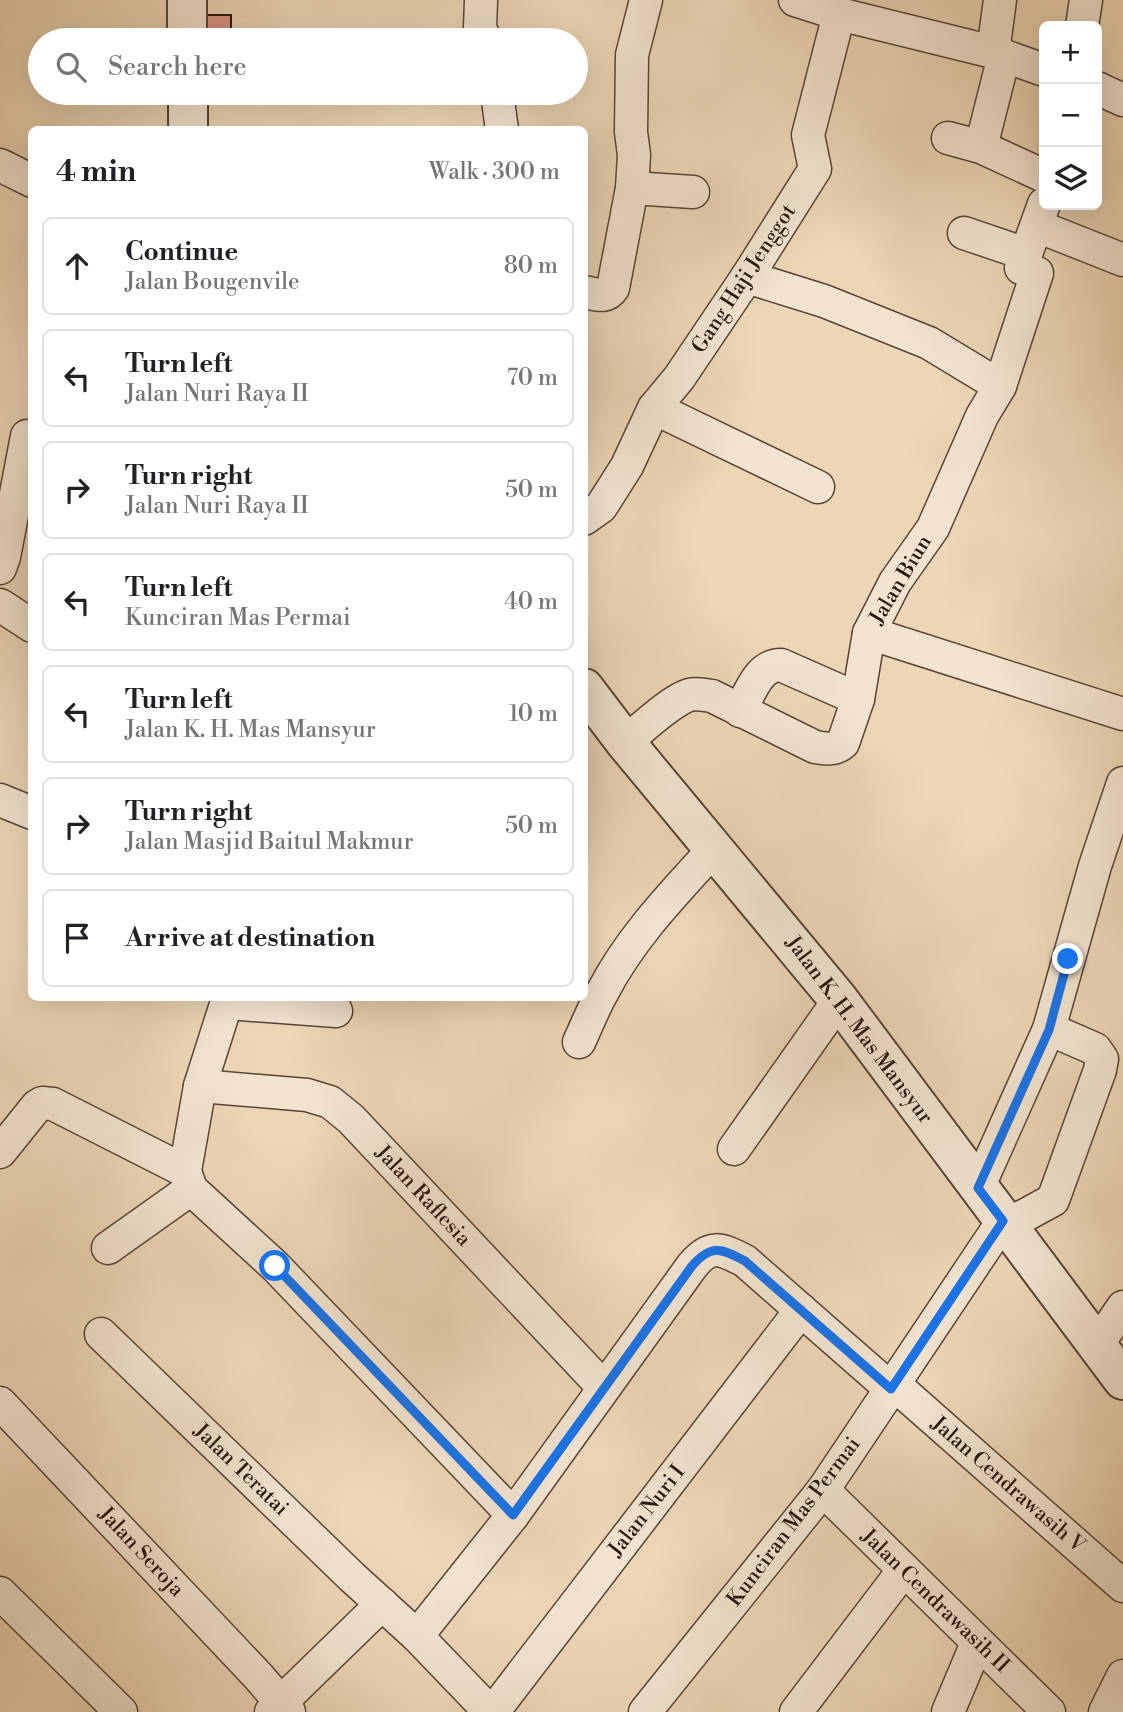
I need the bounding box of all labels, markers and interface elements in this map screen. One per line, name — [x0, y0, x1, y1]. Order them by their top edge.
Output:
map controls — [1039, 21, 1102, 210]
button: + — [1039, 21, 1102, 84]
search box — [28, 28, 588, 105]
icon: search — [52, 48, 90, 86]
text: Search here — [108, 51, 247, 83]
button: − — [1039, 84, 1102, 147]
button: layers — [1039, 147, 1102, 210]
text: 4 min — [56, 153, 136, 191]
text: Walk · 300 m — [429, 158, 560, 186]
street label: Gang Haji Jenggot — [686, 199, 802, 358]
text: Continue — [125, 236, 238, 268]
icon: ahead — [58, 247, 96, 285]
text: 80 m — [504, 252, 558, 280]
text: Jalan Bougenvile — [125, 268, 300, 296]
text: Turn left — [125, 348, 233, 380]
icon: left — [58, 359, 96, 397]
text: 70 m — [507, 364, 558, 392]
text: Jalan Nuri Raya II — [125, 380, 309, 408]
text: Turn right — [125, 460, 253, 492]
icon: right — [58, 471, 96, 509]
text: 50 m — [505, 476, 558, 504]
text: Jalan Nuri Raya II — [125, 492, 309, 520]
street label: Jalan Biun — [864, 530, 938, 630]
text: Turn left — [125, 572, 233, 604]
icon: left — [58, 583, 96, 621]
text: 40 m — [504, 588, 558, 616]
text: Kunciran Mas Permai — [125, 604, 351, 632]
text: Turn left — [125, 684, 233, 716]
icon: left — [58, 695, 96, 733]
text: 10 m — [509, 700, 558, 728]
text: Jalan K. H. Mas Mansyur — [125, 716, 376, 744]
text: Turn right — [125, 796, 253, 828]
icon: right — [58, 807, 96, 845]
text: 50 m — [505, 812, 558, 840]
text: Jalan Masjid Baitul Makmur — [125, 828, 413, 856]
icon: arrive — [58, 919, 96, 957]
text: Arrive at destination — [125, 922, 375, 954]
street label: Jalan K. H. Mas Mansyur — [779, 930, 938, 1129]
route end — [1052, 943, 1083, 974]
street label: Jalan Raflesia — [369, 1139, 477, 1252]
route start — [259, 1250, 290, 1281]
street label: Jalan Cendrawasih V — [925, 1410, 1091, 1560]
street label: Jalan Teratai — [187, 1418, 294, 1522]
street label: Kunciran Mas Permai — [722, 1432, 866, 1612]
street label: Jalan Nuri I — [603, 1460, 691, 1563]
street label: Jalan Seroja — [92, 1501, 190, 1603]
street label: Jalan Cendrawasih II — [855, 1523, 1015, 1679]

